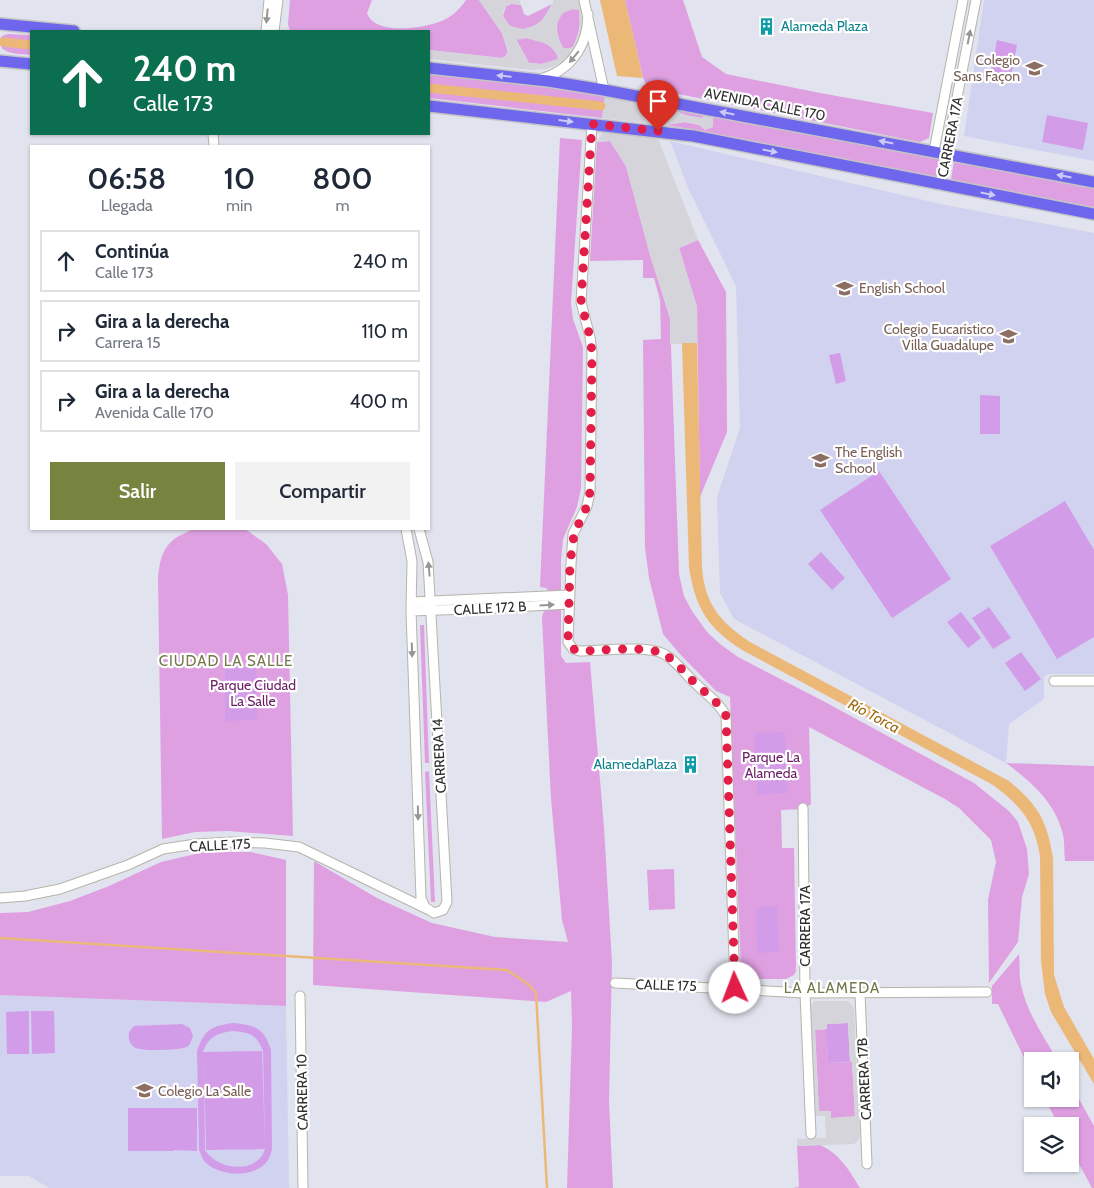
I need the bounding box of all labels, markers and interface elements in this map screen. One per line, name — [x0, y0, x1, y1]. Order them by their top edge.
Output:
one-way arrow — [263, 8, 271, 24]
building icon: Alameda Plaza — [757, 16, 777, 36]
place label: Alameda Plaza — [781, 17, 868, 35]
one-way arrow — [965, 29, 973, 45]
text: 240 m — [133, 47, 236, 90]
icon: ahead — [50, 50, 115, 115]
one-way arrow — [568, 50, 579, 63]
place label: Colegio Sans Façon — [953, 51, 1020, 85]
school or university icon: Colegio Sans Façon — [1024, 58, 1044, 78]
one-way arrow — [496, 72, 512, 80]
pin — [637, 80, 679, 131]
street label: AVENIDA CALLE 170 — [703, 83, 827, 125]
icon: arrive — [644, 87, 672, 115]
text: Calle 173 — [133, 90, 214, 117]
street label: CARRERA 17A — [933, 95, 967, 179]
one-way arrow — [718, 108, 734, 116]
one-way arrow — [558, 117, 574, 125]
one-way arrow — [878, 138, 894, 146]
one-way arrow — [763, 148, 779, 156]
text: 06:58 — [87, 160, 166, 197]
text: 10 — [223, 160, 255, 197]
text: 800 — [312, 160, 373, 197]
one-way arrow — [1057, 172, 1072, 180]
one-way arrow — [981, 190, 996, 198]
text: Llegada — [101, 196, 153, 215]
text: min — [226, 196, 252, 215]
text: m — [336, 196, 350, 215]
text: Continúa — [95, 240, 169, 263]
icon: ahead — [52, 247, 80, 275]
text: 240 m — [353, 250, 408, 273]
text: Calle 173 — [95, 263, 154, 282]
school or university icon: English School — [835, 278, 855, 298]
place label: English School — [859, 279, 946, 297]
text: Gira a la derecha — [95, 310, 230, 333]
icon: right — [52, 317, 80, 345]
text: 110 m — [361, 320, 408, 343]
place label: Colegio Eucarístico Villa Guadalupe — [884, 320, 994, 354]
school or university icon: Colegio Eucarístico Villa Guadalupe — [998, 327, 1018, 347]
text: Carrera 15 — [95, 333, 161, 352]
text: Gira a la derecha — [95, 380, 230, 403]
icon: right — [52, 387, 80, 415]
text: 400 m — [350, 390, 408, 413]
text: Avenida Calle 170 — [95, 403, 214, 422]
place label: The English School — [835, 443, 902, 477]
school or university icon: The English School — [811, 450, 831, 470]
button: Salir — [50, 462, 225, 520]
button: Compartir — [235, 462, 410, 520]
one-way arrow — [425, 561, 433, 577]
street label: CALLE 172 B — [453, 597, 527, 619]
one-way arrow — [539, 601, 555, 609]
one-way arrow — [409, 643, 417, 659]
district label: CIUDAD LA SALLE — [159, 652, 293, 670]
park label: Parque Ciudad La Salle — [210, 676, 296, 710]
water label: Río Torca — [845, 695, 903, 737]
street label: CARRERA 14 — [428, 718, 450, 794]
park label: Parque La Alameda — [742, 748, 800, 782]
building icon: AlamedaPlaza — [681, 754, 701, 774]
place label: AlamedaPlaza — [593, 755, 677, 773]
one-way arrow — [415, 805, 423, 821]
street label: CALLE 175 — [189, 834, 251, 856]
street label: CARRERA 17A — [796, 885, 814, 967]
position arrow — [708, 961, 760, 1013]
street label: CALLE 175 — [635, 975, 697, 995]
district label: LA ALAMEDA — [784, 979, 880, 997]
street label: CARRERA 17B — [853, 1038, 875, 1120]
map controls — [1024, 1052, 1079, 1172]
button: sound — [1024, 1052, 1079, 1107]
street label: CARRERA 10 — [292, 1053, 312, 1130]
school or university icon: Colegio La Salle — [134, 1081, 154, 1101]
place label: Colegio La Salle — [158, 1082, 251, 1100]
button: layers — [1024, 1117, 1079, 1172]

